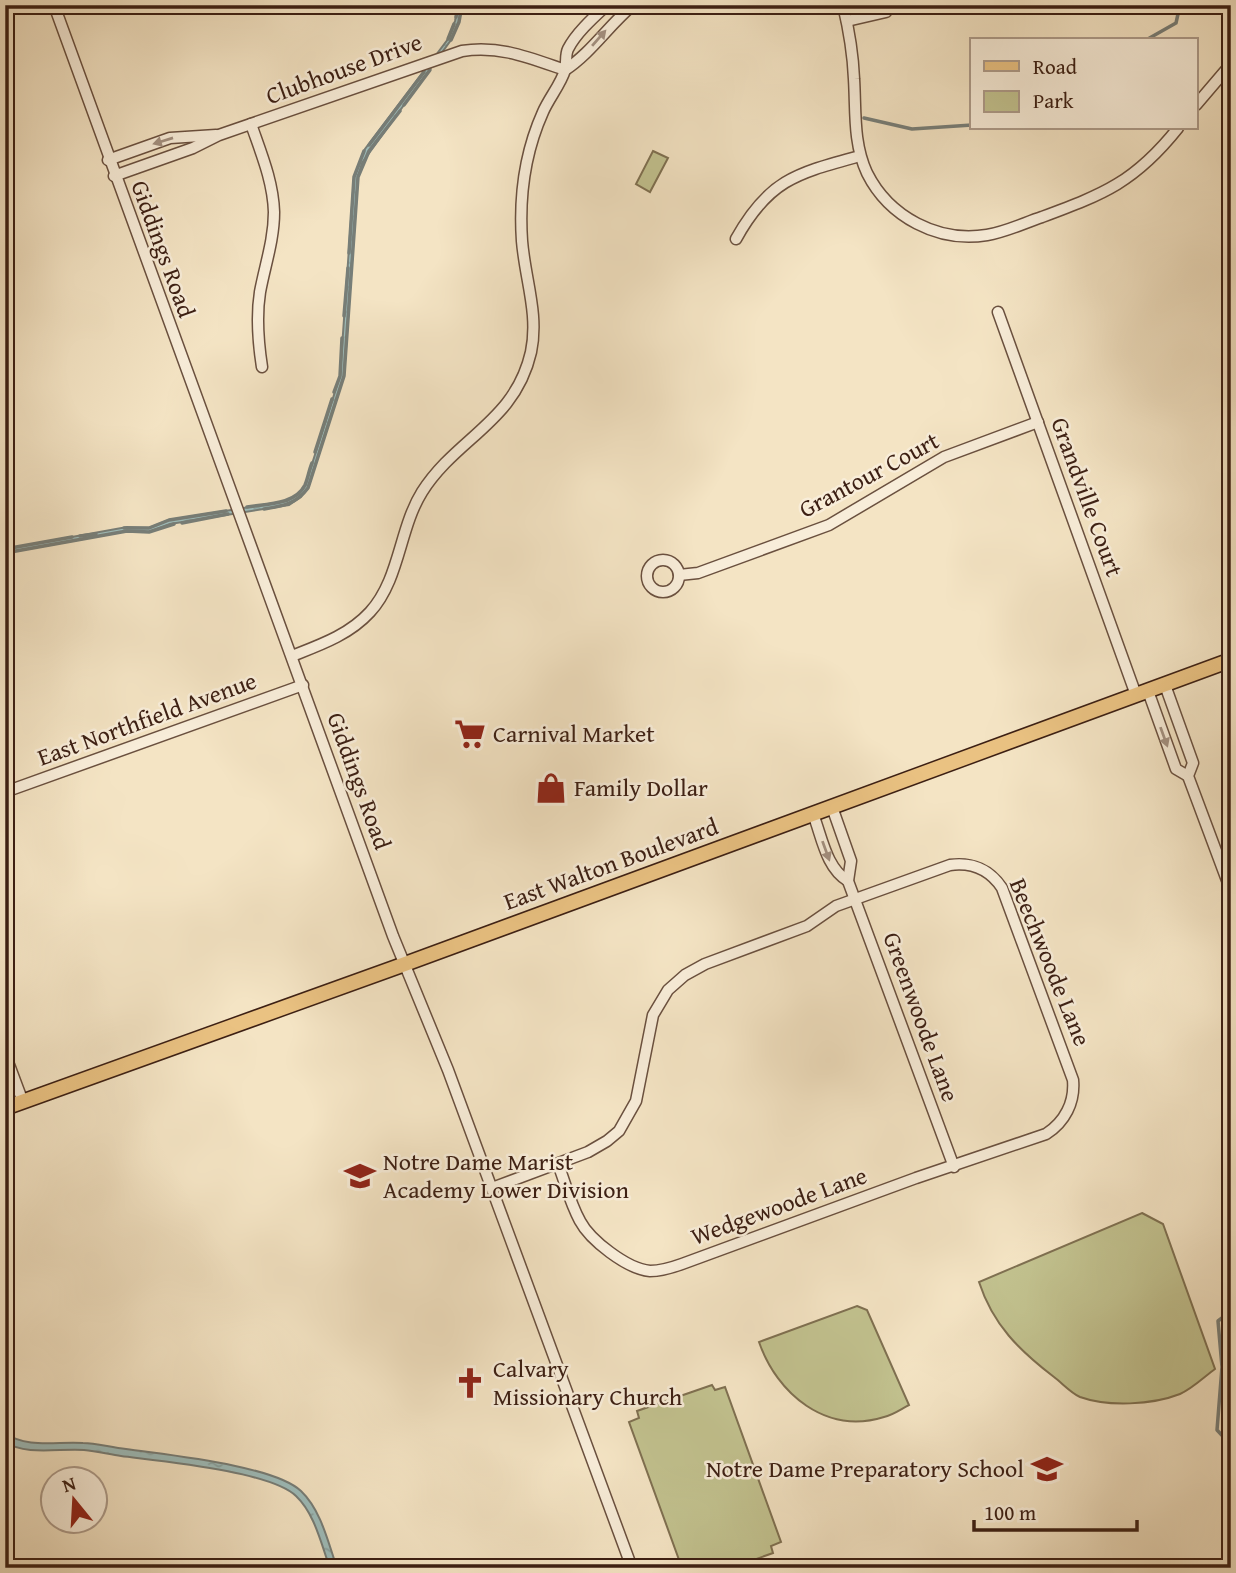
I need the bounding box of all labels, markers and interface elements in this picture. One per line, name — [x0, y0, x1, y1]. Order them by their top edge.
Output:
street label: Clubhouse Drive — [261, 24, 427, 113]
one-way arrow — [591, 29, 607, 47]
legend — [970, 38, 1198, 130]
text: Road — [1033, 51, 1078, 82]
text: Park — [1033, 85, 1074, 116]
one-way arrow — [152, 136, 173, 147]
street label: Giddings Road — [122, 175, 205, 323]
street label: Grandville Court — [1043, 412, 1133, 582]
street label: Grantour Court — [793, 423, 945, 526]
street label: East Northfield Avenue — [32, 663, 261, 774]
street label: Giddings Road — [318, 707, 401, 855]
place label: Carnival Market — [493, 716, 655, 751]
supermarket icon: Carnival Market — [453, 717, 487, 751]
one-way arrow — [1159, 726, 1170, 747]
place label: Family Dollar — [574, 770, 708, 805]
shop icon: Family Dollar — [534, 771, 568, 805]
street label: East Walton Boulevard — [499, 808, 723, 919]
one-way arrow — [821, 840, 832, 861]
street label: Beechwoode Lane — [1001, 873, 1100, 1051]
street label: Greenwoode Lane — [875, 927, 968, 1106]
place label: Notre Dame Marist Academy Lower Division — [383, 1144, 630, 1207]
street label: Wedgewoode Lane — [686, 1157, 872, 1254]
school or university icon: Notre Dame Marist Academy Lower Division — [343, 1159, 377, 1193]
place label: Calvary Missionary Church — [493, 1351, 683, 1414]
church icon: Calvary Missionary Church — [453, 1366, 487, 1400]
place label: Notre Dame Preparatory School — [706, 1451, 1024, 1486]
school or university icon: Notre Dame Preparatory School — [1030, 1452, 1064, 1486]
north arrow — [38, 1464, 108, 1534]
text: N — [58, 1468, 79, 1499]
scale bar — [974, 1489, 1136, 1533]
text: 100 m — [984, 1497, 1036, 1528]

